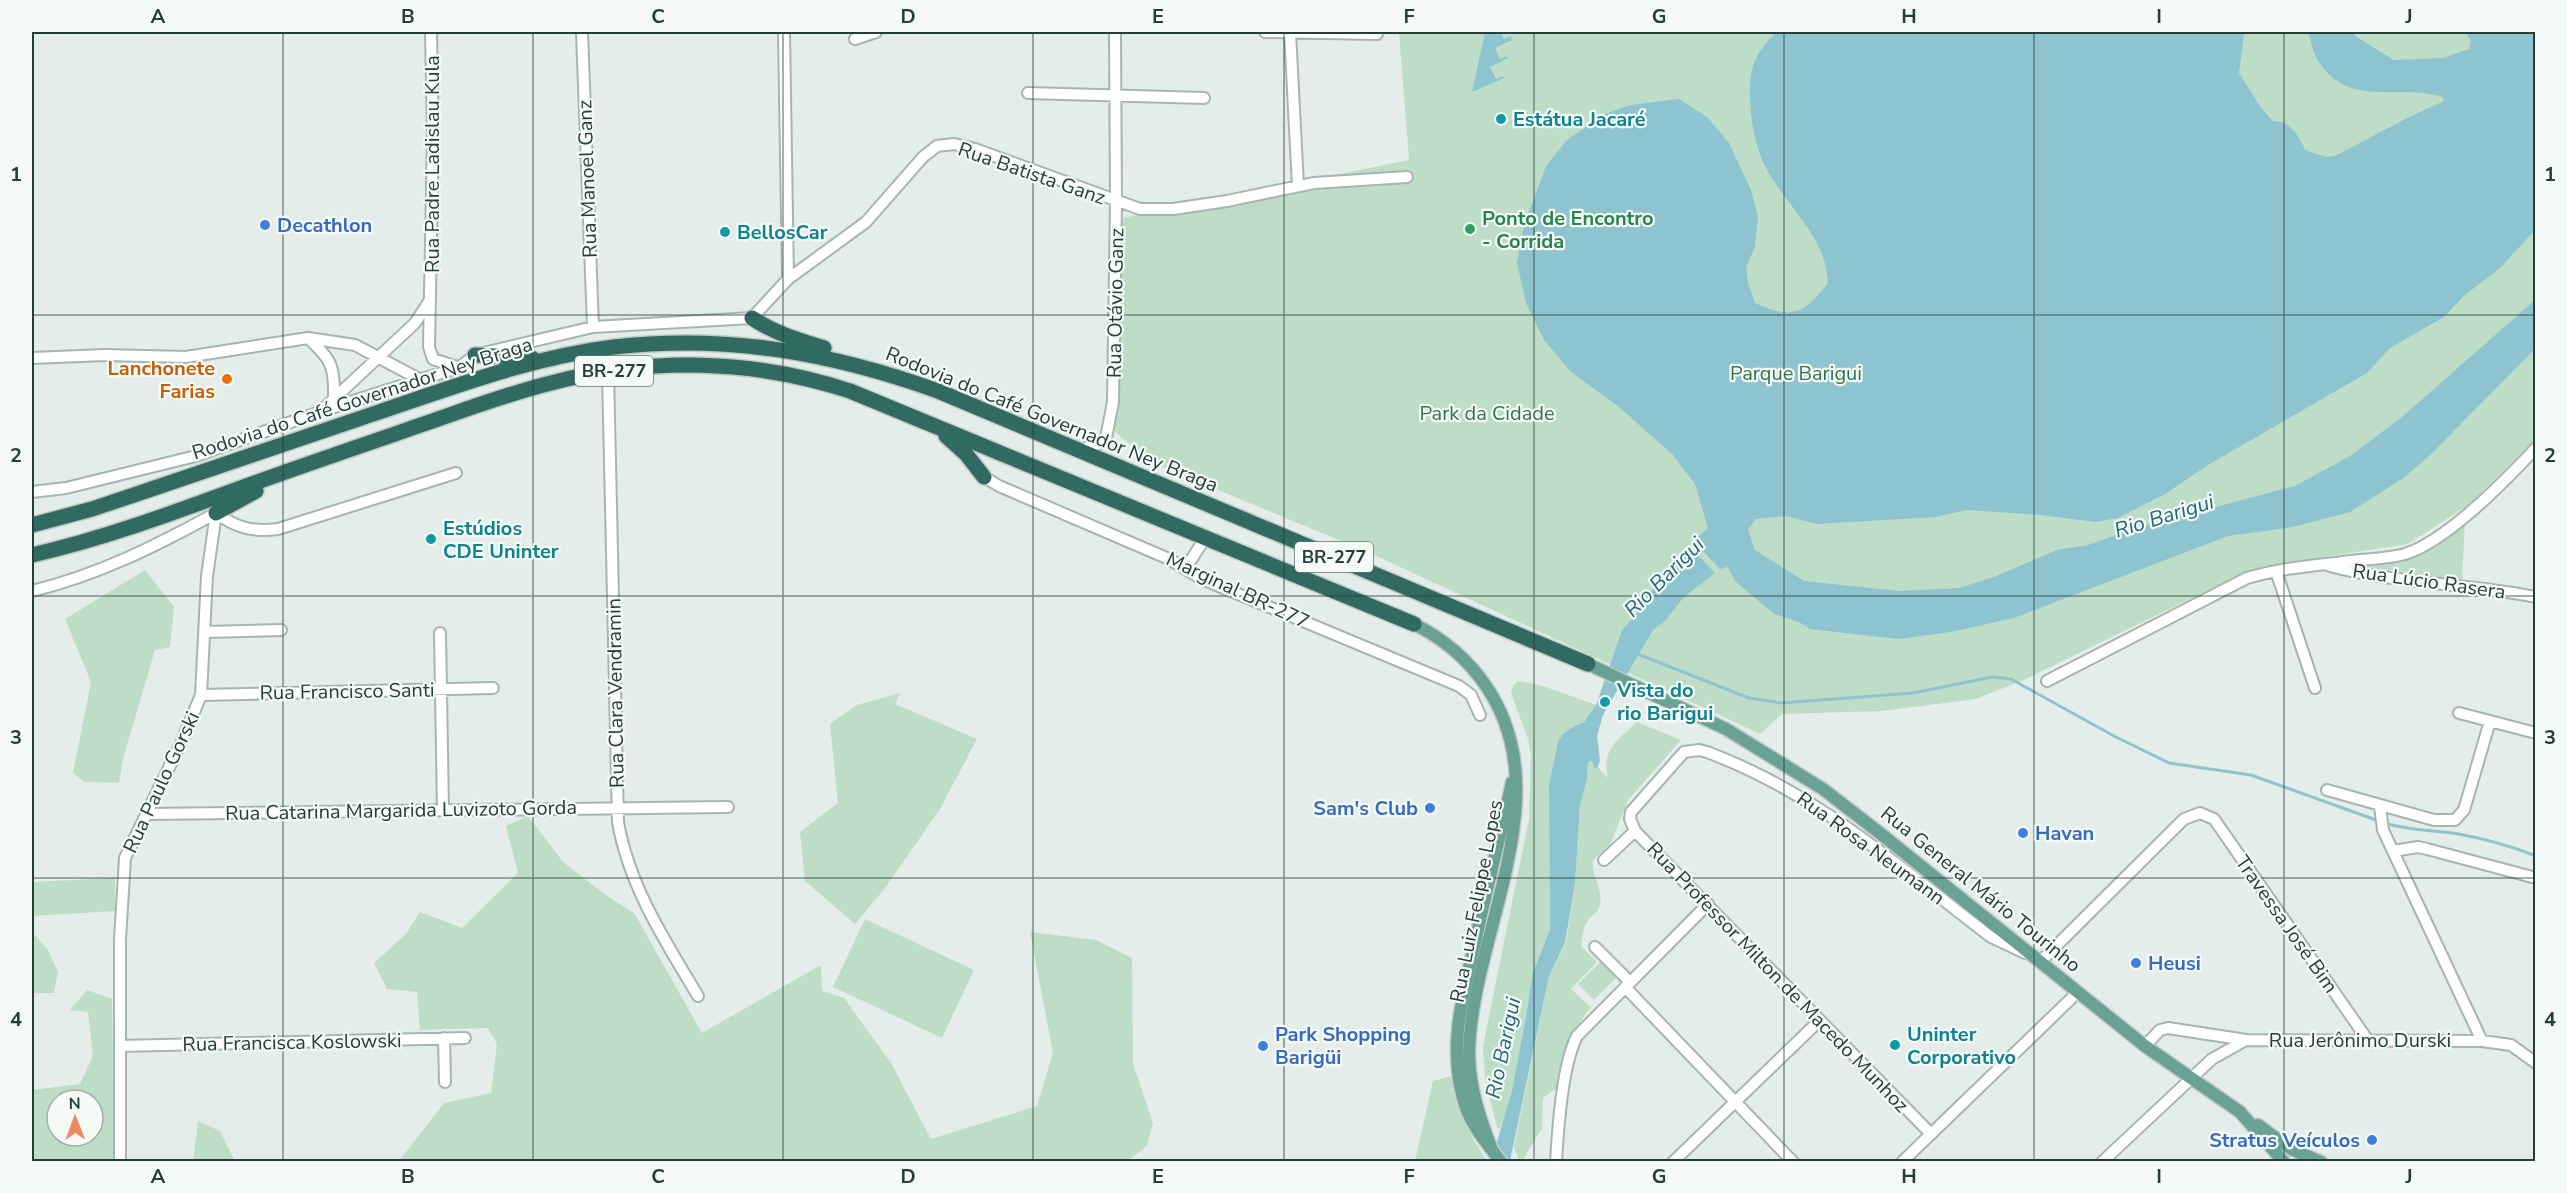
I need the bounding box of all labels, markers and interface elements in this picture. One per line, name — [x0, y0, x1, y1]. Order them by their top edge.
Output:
text: A — [151, 3, 166, 30]
text: B — [401, 3, 415, 30]
text: C — [651, 3, 665, 30]
text: D — [900, 3, 916, 30]
text: E — [1152, 3, 1164, 30]
text: F — [1403, 3, 1415, 30]
text: G — [1652, 3, 1666, 30]
text: H — [1901, 3, 1917, 30]
text: I — [2156, 3, 2162, 30]
text: J — [2404, 3, 2413, 30]
street label: Rua Padre Ladislau Kula — [419, 55, 446, 273]
street label: Rua Manoel Ganz — [571, 100, 604, 258]
place label: Estátua Jacaré — [1513, 106, 1646, 133]
marker: Estátua Jacaré — [1494, 112, 1508, 126]
street label: Rua Batista Ganz — [955, 136, 1109, 211]
text: 1 — [10, 161, 22, 188]
text: 1 — [2544, 161, 2556, 188]
place label: Ponto de Encontro - Corrida — [1482, 205, 1653, 255]
place label: Decathlon — [277, 212, 372, 239]
marker: Decathlon — [258, 218, 272, 232]
place label: BellosCar — [737, 219, 828, 246]
marker: Ponto de Encontro - Corrida — [1463, 222, 1477, 236]
marker: BellosCar — [718, 225, 732, 239]
street label: Rua Otávio Ganz — [1101, 228, 1130, 378]
street label: Rodovia do Café Governador Ney Braga — [189, 331, 536, 466]
street label: Rodovia do Café Governador Ney Braga — [882, 340, 1222, 499]
place label: Lanchonete Farias — [108, 355, 215, 405]
road number: BR-277 — [575, 356, 653, 386]
park label: Parque Barigui — [1730, 360, 1862, 387]
marker: Lanchonete Farias — [220, 372, 234, 386]
park label: Park da Cidade — [1419, 400, 1555, 427]
text: 2 — [10, 442, 22, 469]
text: 2 — [2544, 442, 2556, 469]
water label: Rio Barigui — [2111, 487, 2218, 544]
place label: Estúdios CDE Uninter — [443, 515, 559, 565]
water label: Rio Barigui — [1618, 530, 1711, 623]
marker: Estúdios CDE Uninter — [424, 532, 438, 546]
road number: BR-277 — [1295, 542, 1373, 572]
street label: Marginal BR-277 — [1162, 545, 1314, 635]
street label: Rua Lúcio Rasera — [2351, 557, 2507, 606]
street label: Rua Clara Vendramin — [600, 598, 631, 788]
street label: Rua Francisco Santi — [259, 676, 435, 707]
place label: Vista do rio Barigui — [1616, 677, 1713, 727]
marker: Vista do rio Barigui — [1598, 695, 1612, 709]
street label: Rua Paulo Gorski — [117, 707, 206, 857]
text: 3 — [10, 724, 22, 751]
text: 3 — [2544, 724, 2556, 751]
street label: Rua Rosa Neumann — [1791, 785, 1950, 911]
street label: Rua Catarina Margarida Luvizoto Gorda — [225, 794, 577, 827]
place label: Sam's Club — [1313, 795, 1418, 822]
street label: Rua Luiz Felippe Lopes — [1444, 797, 1509, 1005]
street label: Rua General Mário Tourinho — [1875, 800, 2087, 979]
marker: Sam's Club — [1423, 801, 1437, 815]
place label: Havan — [2035, 820, 2094, 847]
marker: Havan — [2016, 826, 2030, 840]
street label: Rua Professor Milton de Macedo Munhoz — [1641, 836, 1915, 1119]
street label: Travessa José Bim — [2229, 850, 2344, 998]
place label: Heusi — [2148, 950, 2201, 977]
marker: Heusi — [2129, 956, 2143, 970]
water label: Rio Barigui — [1479, 994, 1528, 1101]
text: 4 — [10, 1006, 22, 1033]
text: 4 — [2544, 1006, 2556, 1033]
place label: Park Shopping Barigüi — [1275, 1021, 1411, 1071]
place label: Uninter Corporativo — [1907, 1021, 2016, 1071]
street label: Rua Francisca Koslowski — [182, 1027, 402, 1058]
street label: Rua Jerônimo Durski — [2269, 1027, 2451, 1054]
marker: Uninter Corporativo — [1888, 1038, 1902, 1052]
marker: Park Shopping Barigüi — [1256, 1039, 1270, 1053]
north arrow — [45, 1088, 105, 1148]
text: N — [69, 1093, 81, 1115]
place label: Stratus Veículos — [2209, 1127, 2360, 1154]
marker: Stratus Veículos — [2365, 1133, 2379, 1147]
text: A — [151, 1163, 166, 1190]
text: B — [401, 1163, 415, 1190]
text: C — [651, 1163, 665, 1190]
text: D — [900, 1163, 916, 1190]
text: E — [1152, 1163, 1164, 1190]
text: F — [1403, 1163, 1415, 1190]
text: G — [1652, 1163, 1666, 1190]
text: H — [1901, 1163, 1917, 1190]
text: I — [2156, 1163, 2162, 1190]
text: J — [2404, 1163, 2413, 1190]

